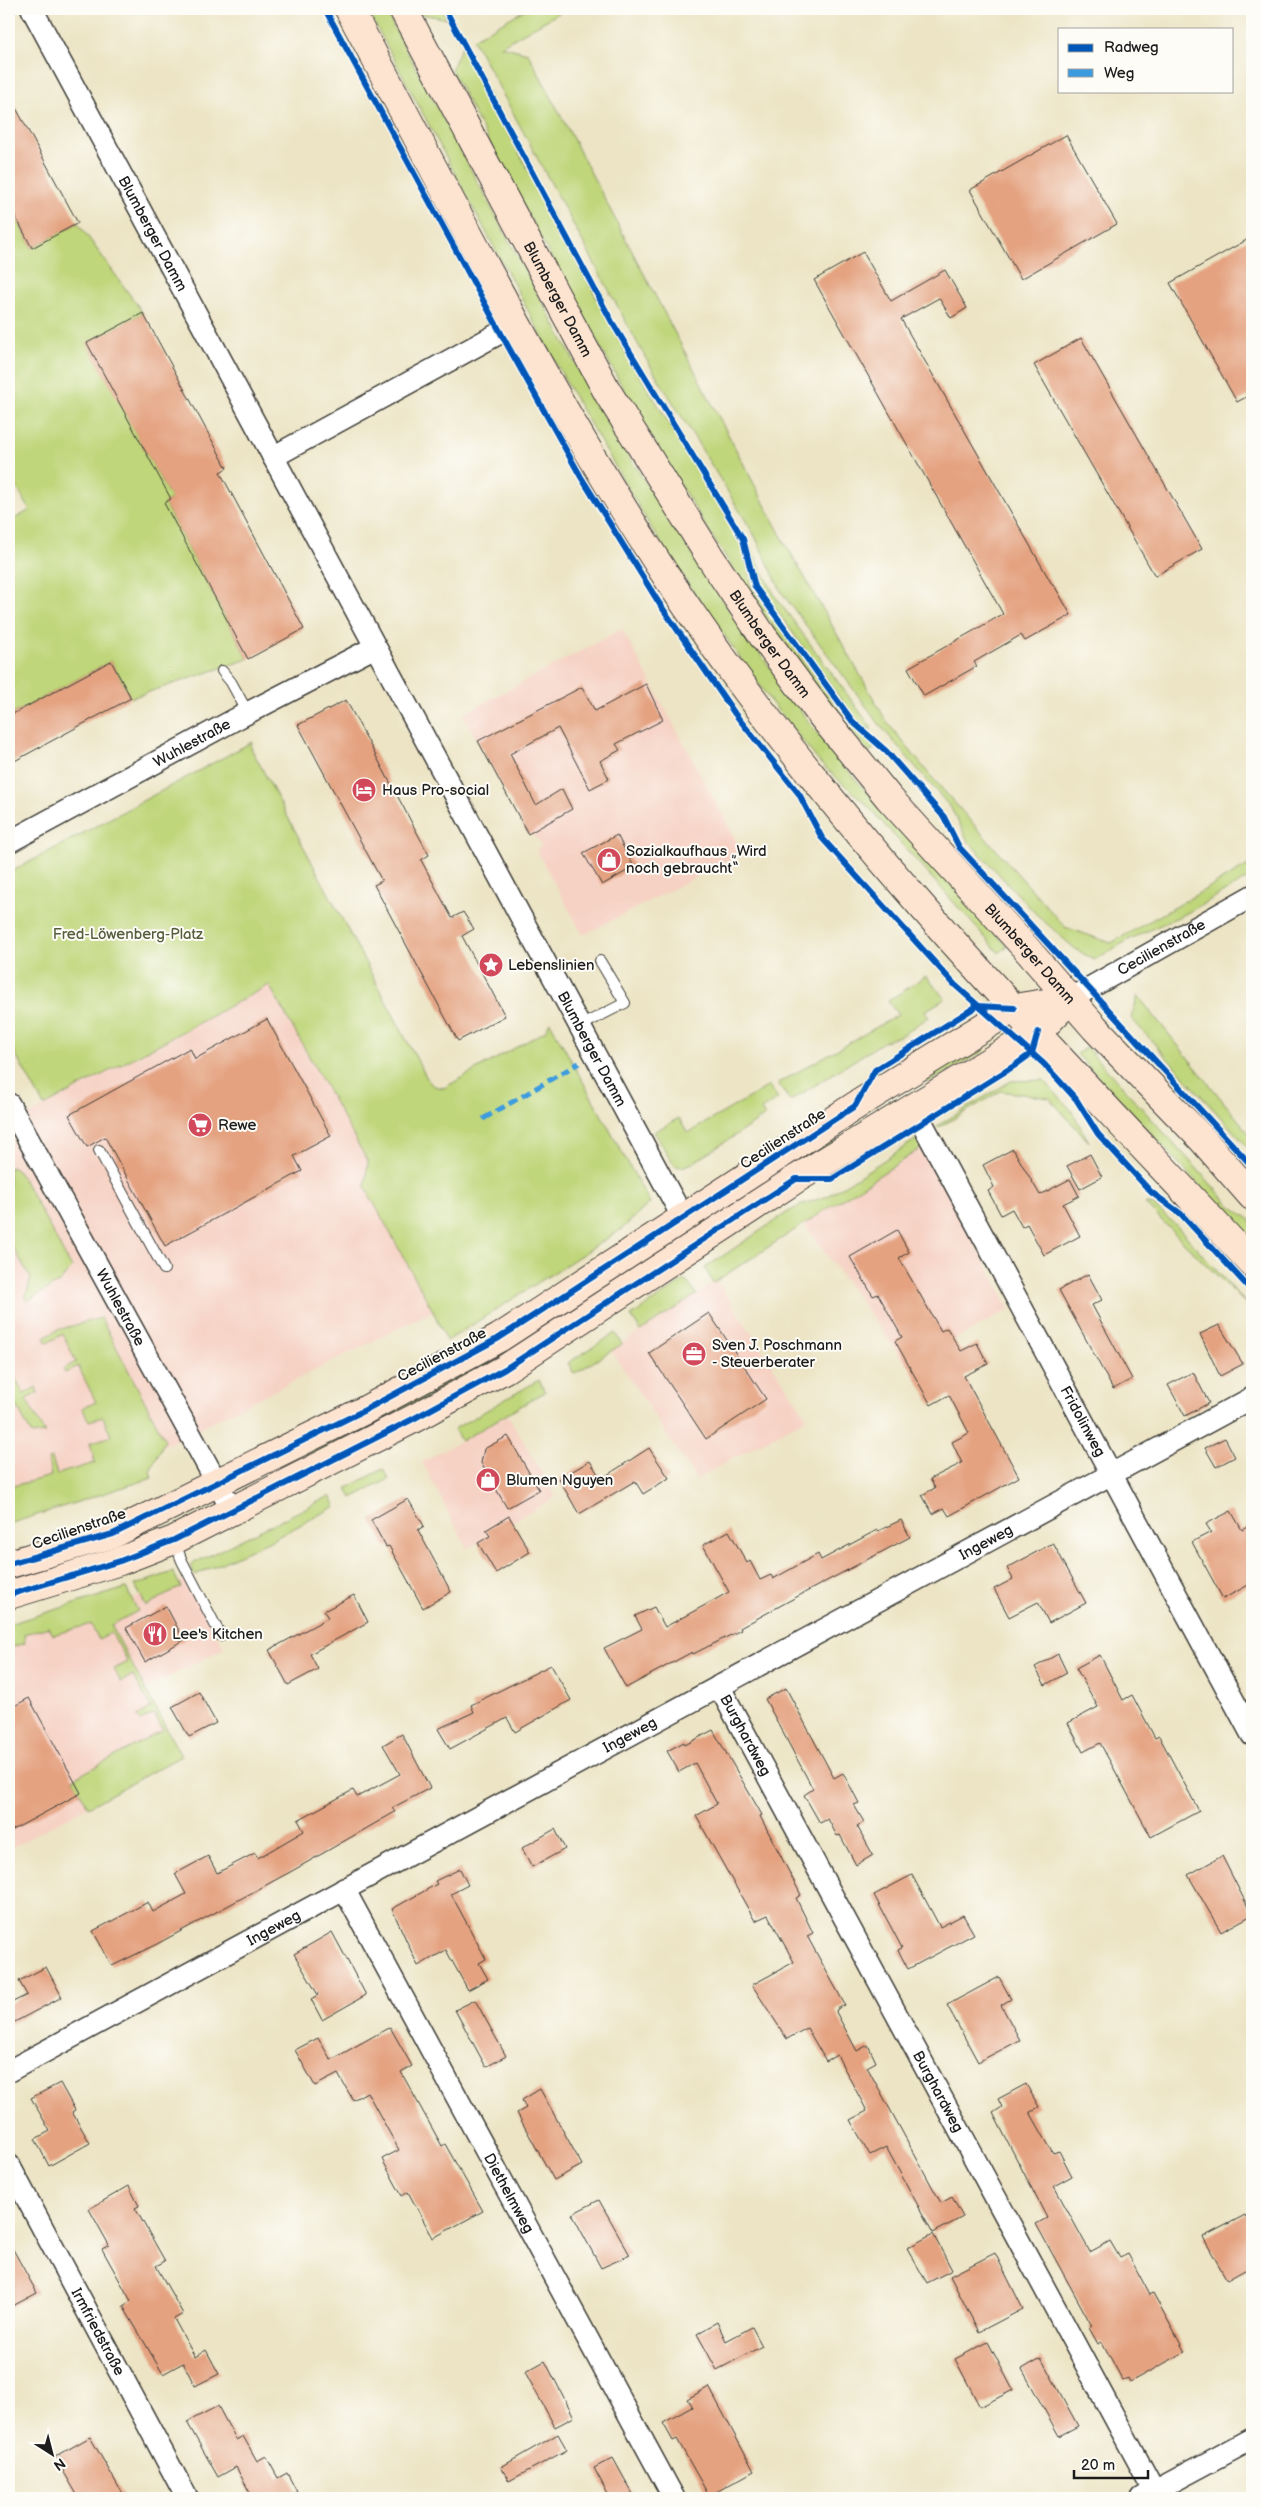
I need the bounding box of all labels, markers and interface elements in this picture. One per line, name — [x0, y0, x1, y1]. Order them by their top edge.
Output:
legend — [1058, 28, 1234, 92]
text: Radweg — [1104, 38, 1159, 57]
text: Weg — [1104, 64, 1134, 83]
street label: Blumberger Damm — [114, 173, 192, 294]
street label: Blumberger Damm — [519, 238, 596, 360]
street label: Blumberger Damm — [725, 586, 815, 702]
street label: Wuhlestraße — [150, 714, 234, 771]
hotel icon: Haus Pro-social — [351, 777, 377, 803]
place label: Haus Pro-social — [382, 781, 489, 800]
place label: Sozialkaufhaus „Wird noch gebraucht“ — [626, 842, 767, 878]
shop icon: Sozialkaufhaus „Wird noch gebraucht“ — [596, 847, 622, 873]
street label: Blumberger Damm — [980, 900, 1080, 1008]
street label: Cecilienstraße — [1114, 915, 1209, 980]
park label: Fred-Löwenberg-Platz — [53, 925, 204, 944]
place icon: Lebenslinien — [478, 952, 504, 978]
place label: Lebenslinien — [508, 956, 594, 975]
street label: Blumberger Damm — [553, 988, 631, 1110]
street label: Cecilienstraße — [737, 1104, 829, 1174]
supermarket icon: Rewe — [187, 1112, 213, 1138]
place label: Rewe — [218, 1116, 257, 1135]
street label: Wuhlestraße — [92, 1266, 149, 1349]
street label: Cecilienstraße — [394, 1324, 490, 1386]
place label: Sven J. Poschmann - Steuerberater — [712, 1336, 842, 1372]
office icon: Sven J. Poschmann - Steuerberater — [681, 1341, 707, 1367]
street label: Fridolinweg — [1056, 1383, 1110, 1460]
shop icon: Blumen Nguyen — [475, 1467, 501, 1493]
place label: Blumen Nguyen — [506, 1471, 613, 1490]
street label: Cecilienstraße — [29, 1504, 129, 1554]
street label: Ingeweg — [956, 1520, 1016, 1564]
restaurant icon: Lee's Kitchen — [142, 1621, 168, 1647]
place label: Lee's Kitchen — [172, 1625, 263, 1644]
street label: Burghardweg — [716, 1691, 775, 1779]
street label: Ingeweg — [600, 1713, 660, 1757]
street label: Ingeweg — [244, 1905, 304, 1950]
street label: Burghardweg — [909, 2047, 968, 2136]
street label: Diethelmweg — [479, 2150, 538, 2237]
street label: Irmfriedstraße — [67, 2285, 129, 2379]
north arrow — [28, 2430, 78, 2480]
scale bar — [1074, 2447, 1147, 2479]
text: N — [50, 2454, 69, 2474]
text: 20 m — [1081, 2456, 1115, 2475]

